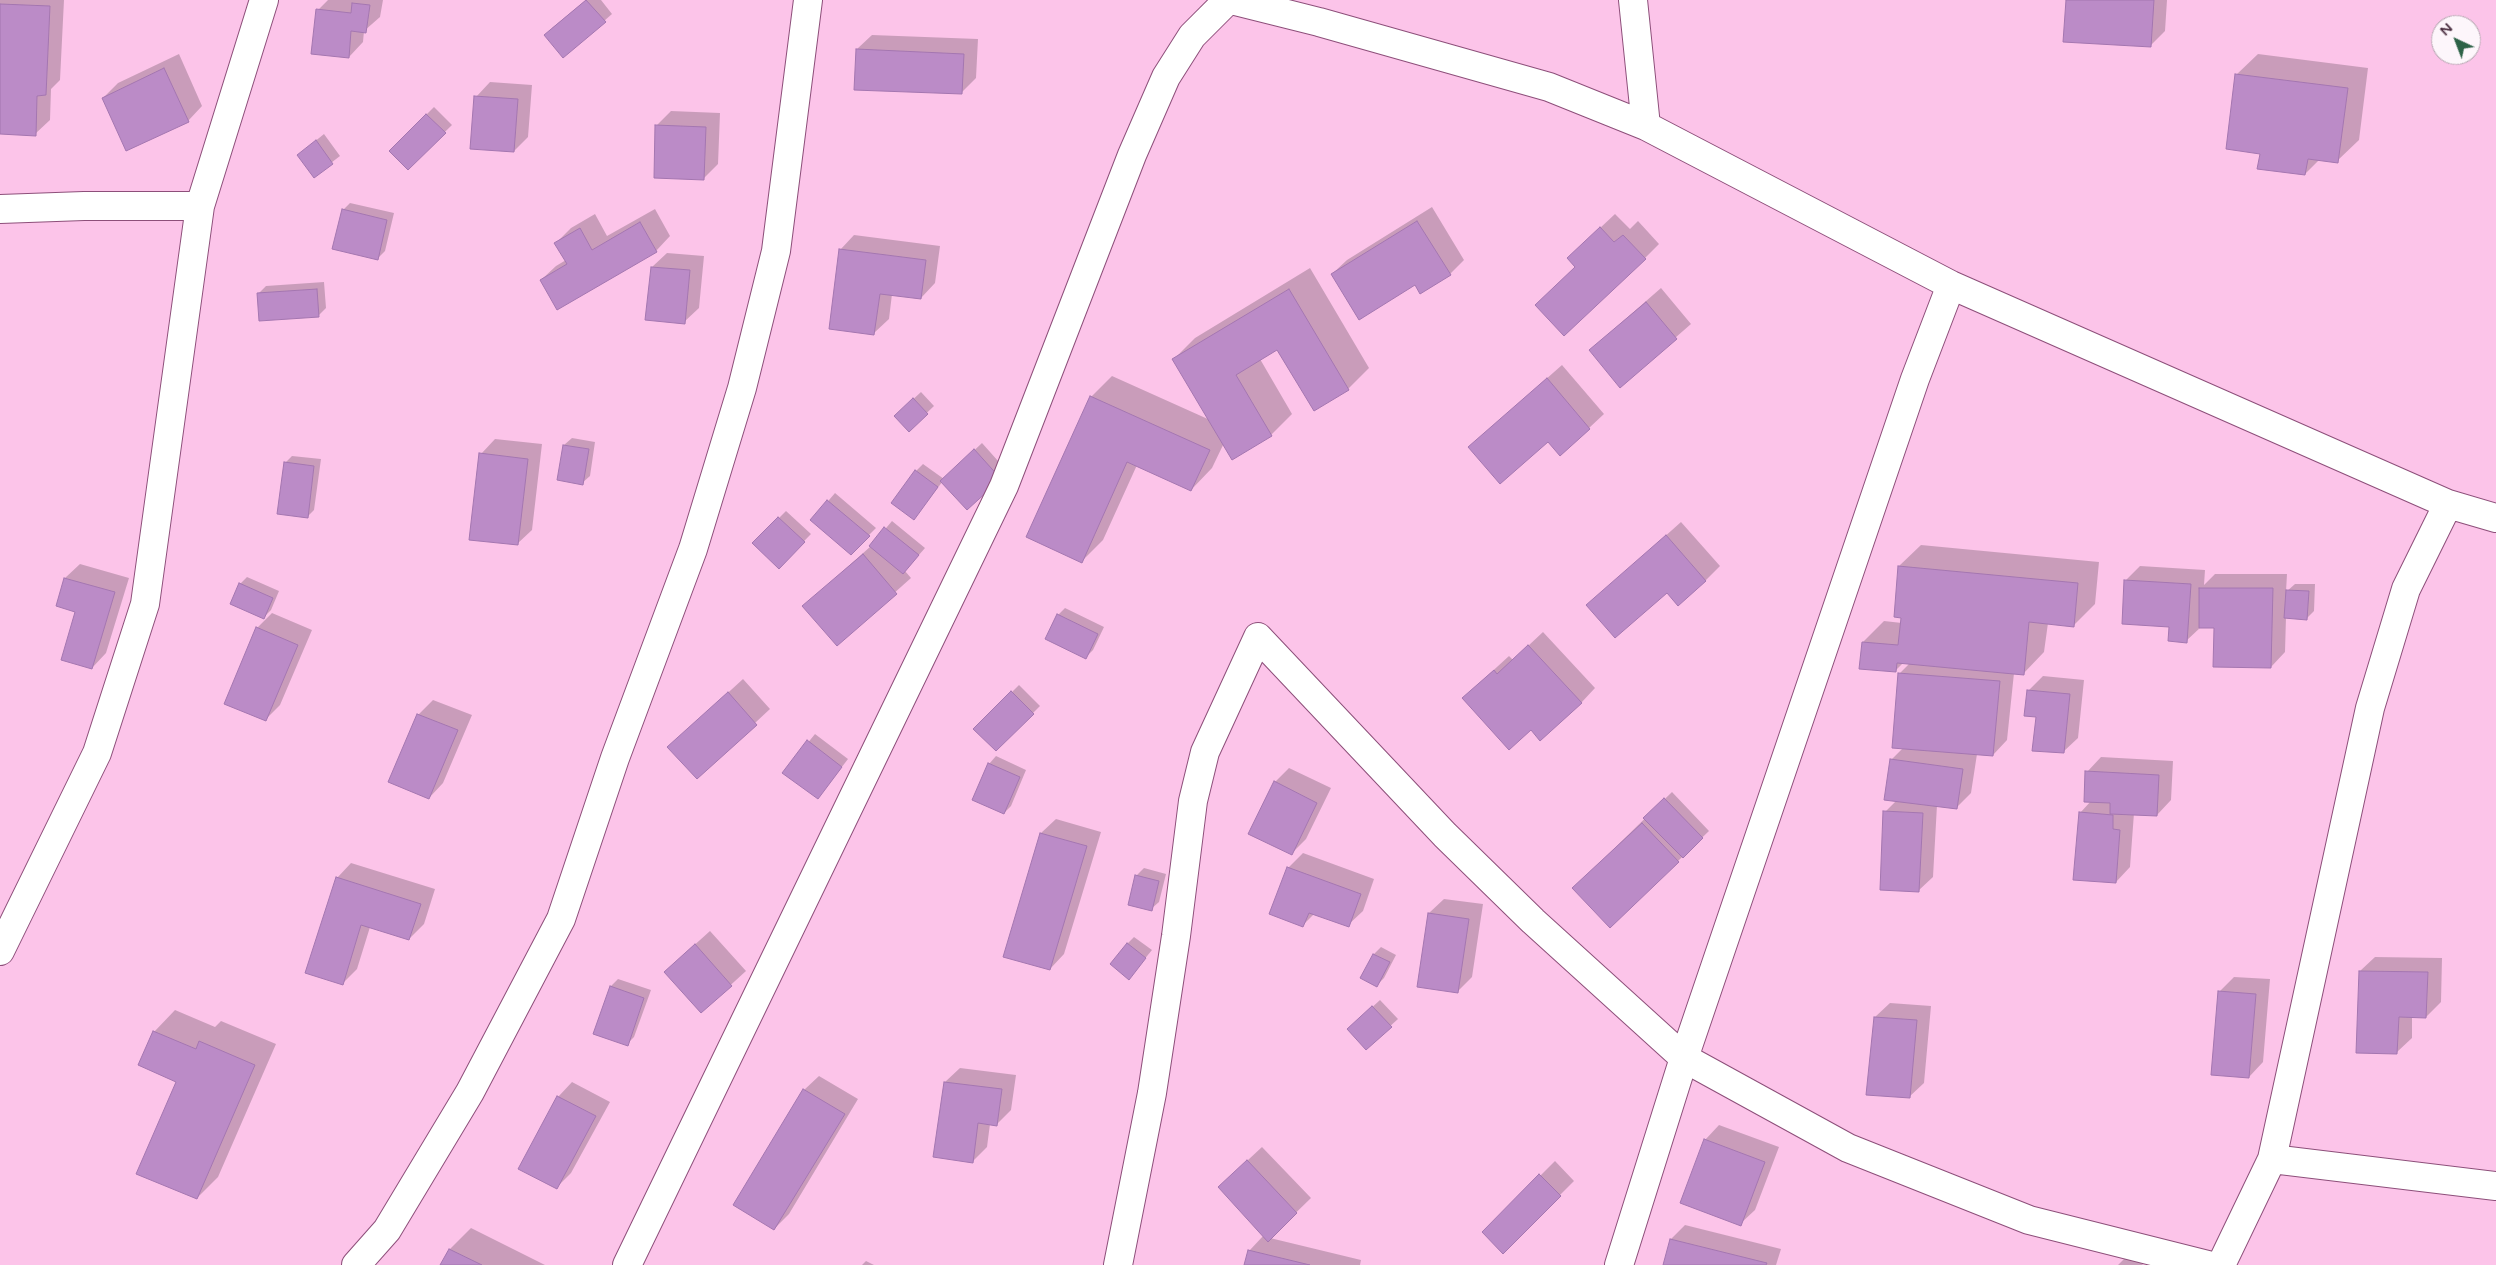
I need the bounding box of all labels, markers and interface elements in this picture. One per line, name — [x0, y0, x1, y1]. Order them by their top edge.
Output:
north arrow — [2431, 15, 2481, 65]
text: N — [2436, 19, 2456, 39]

